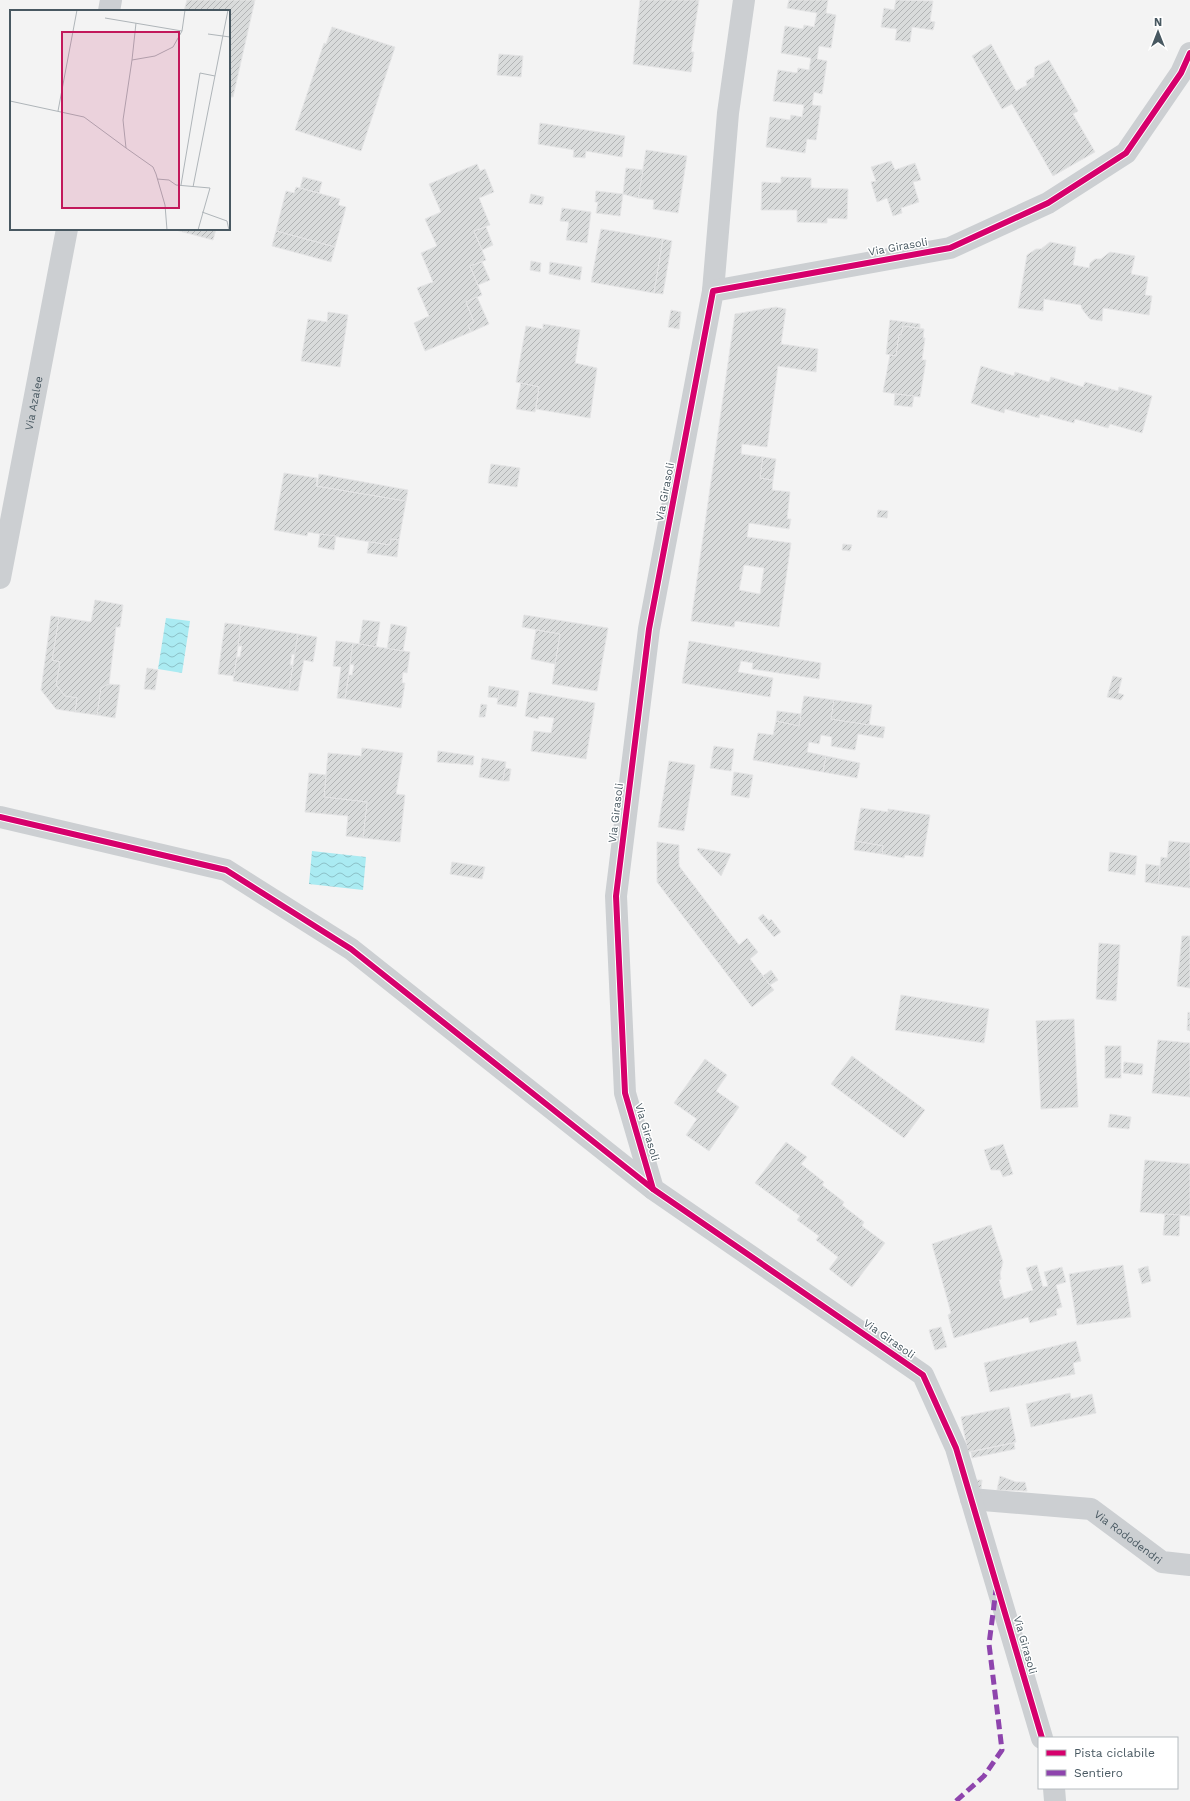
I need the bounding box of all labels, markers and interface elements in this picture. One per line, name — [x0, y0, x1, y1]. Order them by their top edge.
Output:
inset map — [10, 10, 230, 230]
north arrow — [1138, 12, 1178, 52]
text: N — [1154, 16, 1162, 29]
street label: Via Girasoli — [867, 235, 929, 259]
street label: Via Azalee — [22, 375, 45, 431]
street label: Via Girasoli — [653, 461, 677, 523]
street label: Via Girasoli — [606, 782, 626, 844]
street label: Via Girasoli — [632, 1101, 662, 1163]
street label: Via Girasoli — [861, 1316, 917, 1362]
street label: Via Rododendri — [1092, 1507, 1165, 1566]
street label: Via Girasoli — [1010, 1614, 1040, 1676]
legend — [1038, 1737, 1178, 1789]
text: Pista ciclabile — [1074, 1746, 1155, 1760]
text: Sentiero — [1074, 1766, 1123, 1780]

